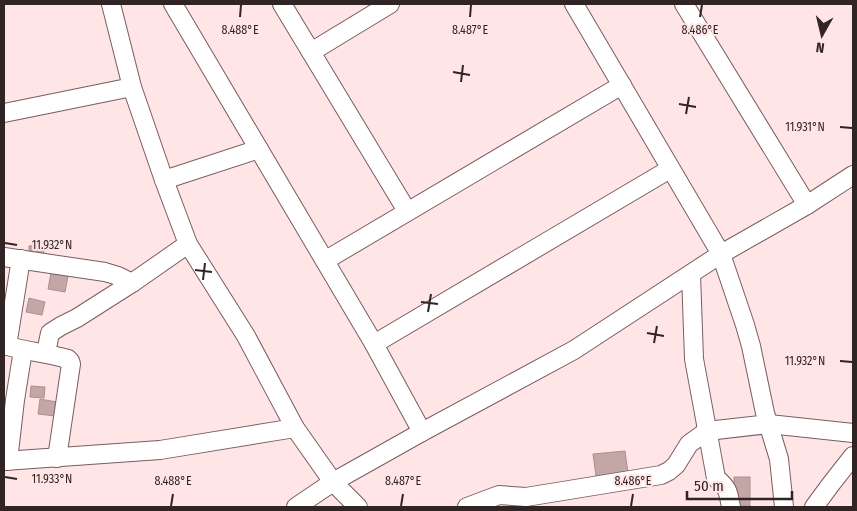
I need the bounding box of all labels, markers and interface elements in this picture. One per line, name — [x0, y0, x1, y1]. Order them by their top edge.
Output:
north arrow — [797, 10, 847, 60]
text: 8.488°E — [221, 23, 259, 37]
text: 8.487°E — [452, 23, 488, 37]
text: 8.486°E — [681, 23, 719, 37]
text: N — [815, 38, 826, 56]
text: 11.931°N — [785, 120, 825, 134]
text: 11.932°N — [32, 238, 72, 252]
text: 11.932°N — [785, 354, 825, 368]
scale bar — [687, 468, 792, 500]
text: 11.933°N — [32, 472, 72, 486]
text: 8.488°E — [154, 474, 192, 488]
text: 8.487°E — [385, 474, 421, 488]
text: 8.486°E — [614, 474, 652, 488]
text: 50 m — [694, 477, 724, 495]

